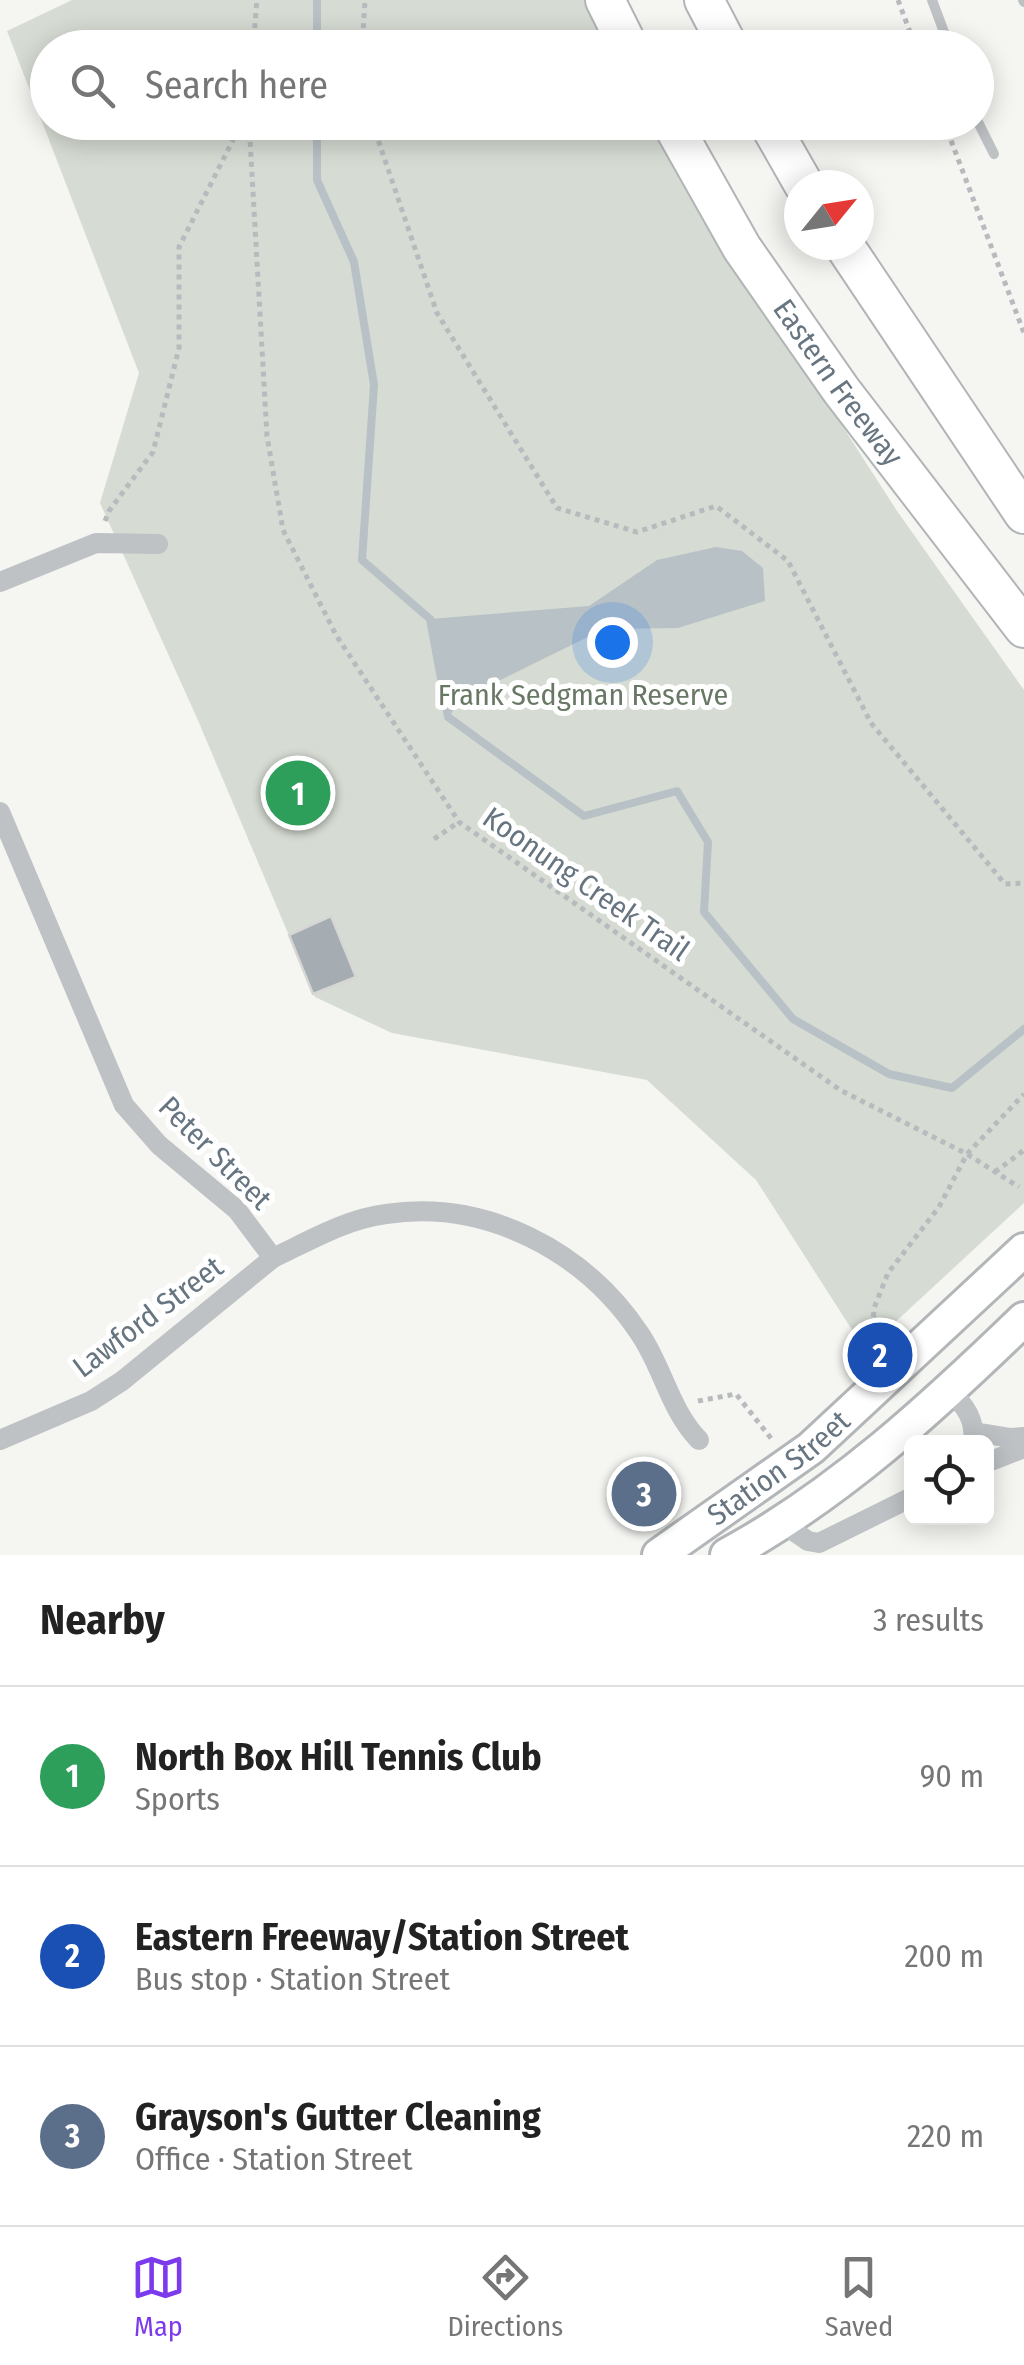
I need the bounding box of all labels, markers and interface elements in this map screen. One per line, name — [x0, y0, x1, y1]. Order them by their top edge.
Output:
search box — [30, 30, 994, 140]
icon: search — [65, 58, 120, 113]
text: Search here — [145, 62, 328, 108]
north arrow — [784, 170, 874, 260]
street label: Eastern Freeway — [766, 293, 911, 473]
your location — [587, 617, 638, 668]
park label: Frank Sedgman Reserve — [438, 677, 728, 713]
pin: 1 — [266, 756, 330, 830]
street label: Koonung Creek Trail — [476, 799, 696, 969]
street label: Peter Street — [151, 1089, 279, 1217]
street label: Lawford Street — [66, 1249, 230, 1385]
pin: 2 — [848, 1318, 912, 1392]
street label: Station Street — [701, 1403, 858, 1533]
map controls — [904, 1435, 994, 1525]
button: locate — [904, 1435, 994, 1525]
pin: 3 — [612, 1456, 676, 1532]
text: Nearby — [40, 1595, 165, 1645]
text: 3 results — [873, 1601, 984, 1639]
text: North Box Hill Tennis Club — [135, 1734, 542, 1780]
text: 1 — [66, 1757, 79, 1795]
text: 90 m — [920, 1757, 984, 1795]
text: Sports — [135, 1780, 220, 1818]
text: Eastern Freeway/Station Street — [135, 1914, 629, 1960]
text: 2 — [65, 1937, 80, 1975]
text: 200 m — [904, 1937, 984, 1975]
text: Bus stop · Station Street — [135, 1960, 450, 1998]
text: Grayson's Gutter Cleaning — [135, 2094, 541, 2140]
text: 3 — [65, 2117, 80, 2155]
text: 220 m — [907, 2117, 984, 2155]
text: Office · Station Street — [135, 2140, 413, 2178]
tab: Map — [131, 2250, 186, 2343]
tab: Directions — [447, 2250, 563, 2343]
tab: Saved — [825, 2250, 893, 2343]

